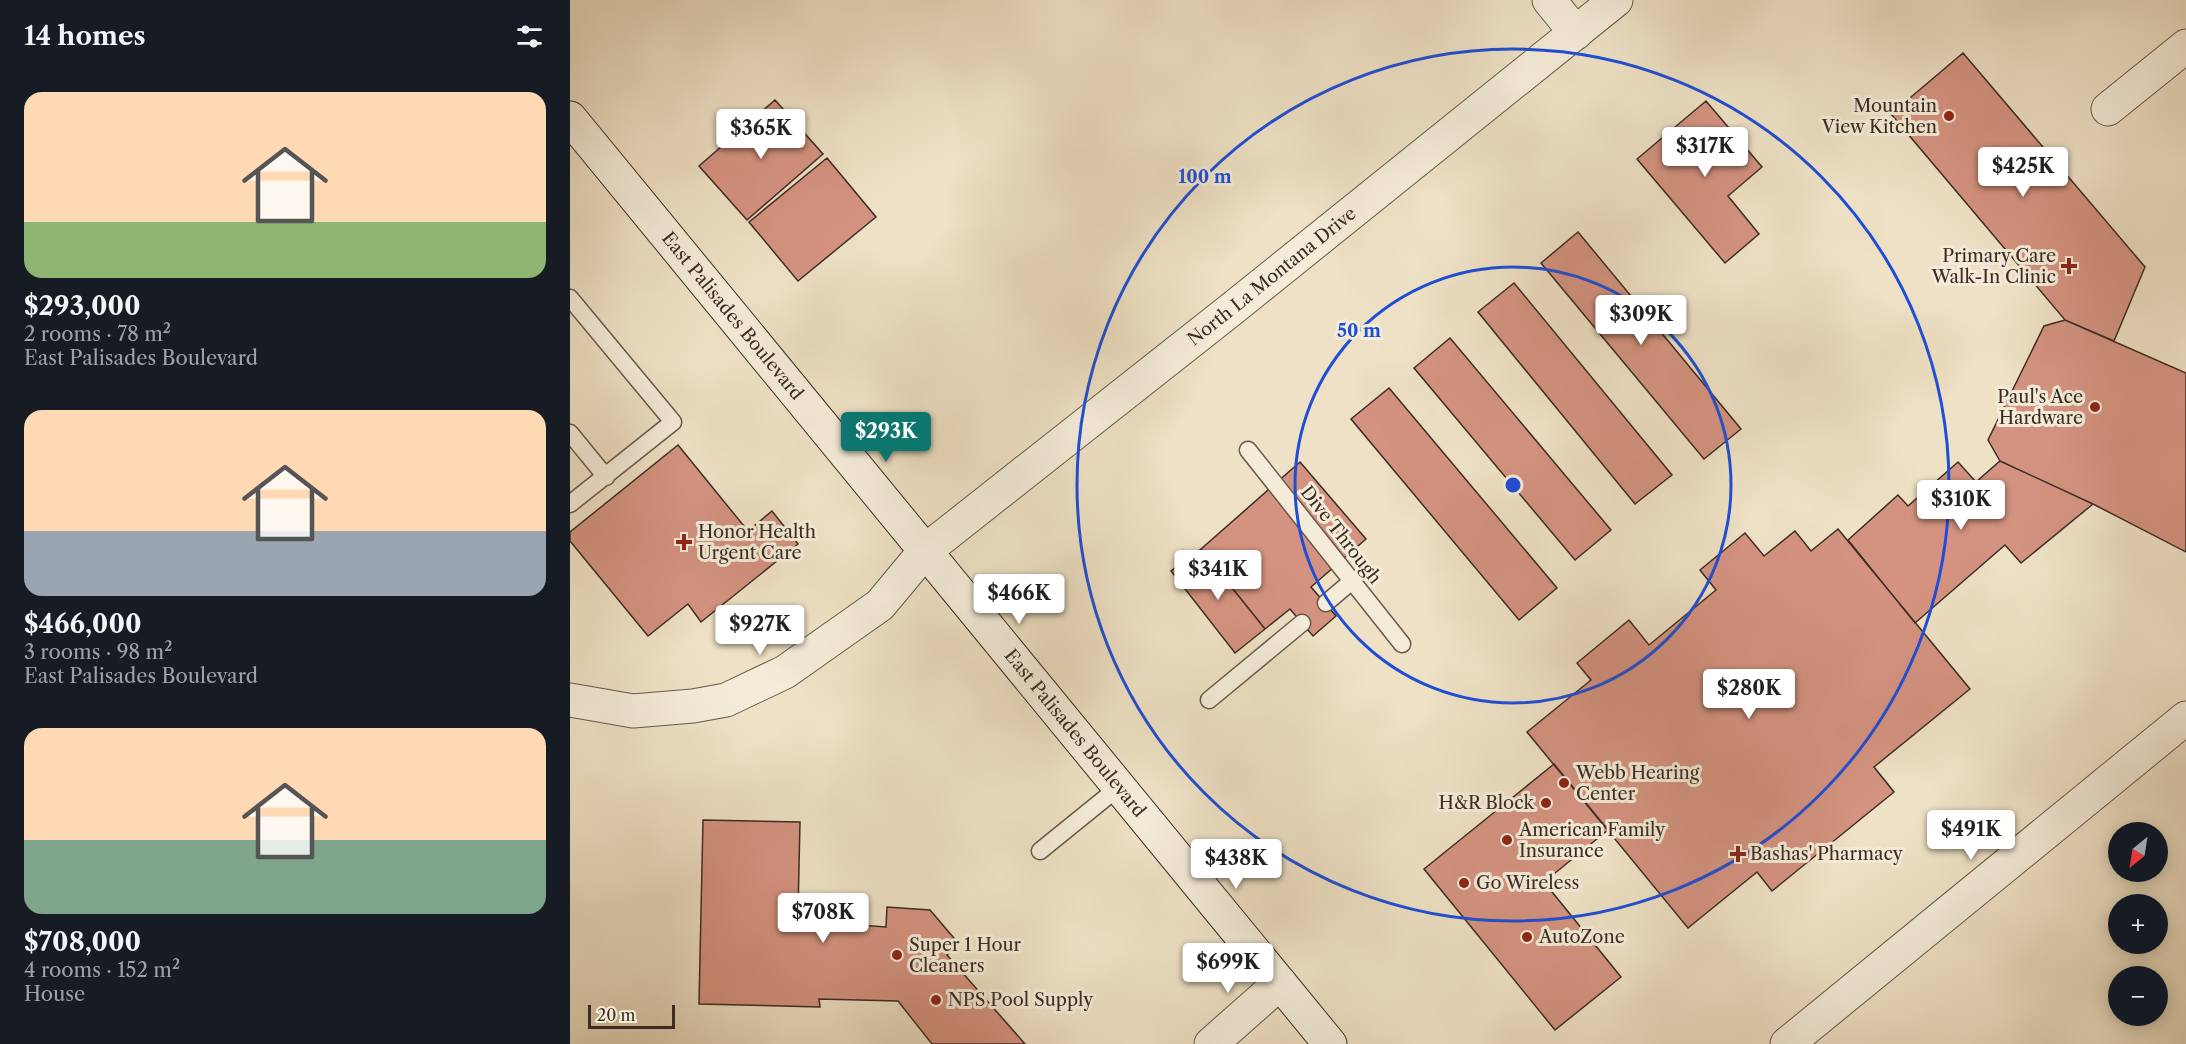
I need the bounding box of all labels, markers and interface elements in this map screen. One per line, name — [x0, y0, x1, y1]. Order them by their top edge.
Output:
text: 14 homes — [24, 20, 146, 52]
icon: filters — [513, 20, 546, 53]
place label: Mountain View Kitchen — [1821, 95, 1937, 138]
pin: $365K — [719, 109, 803, 160]
marker: Mountain View Kitchen — [1942, 109, 1956, 123]
text: $365K — [730, 116, 792, 140]
pin: $317K — [1663, 127, 1747, 178]
icon: home — [231, 131, 339, 239]
text: $317K — [1676, 134, 1734, 158]
pin: $425K — [1981, 147, 2065, 198]
text: $425K — [1992, 154, 2054, 178]
text: 100 m — [1178, 166, 1232, 188]
street label: North La Montana Drive — [1183, 202, 1361, 350]
street label: East Palisades Boulevard — [657, 227, 808, 404]
place label: Primary Care Walk-In Clinic — [1931, 245, 2056, 288]
marker: Primary Care Walk-In Clinic — [2060, 257, 2078, 275]
text: $293,000 — [24, 290, 141, 322]
pin: $309K — [1599, 295, 1683, 346]
text: $309K — [1609, 302, 1673, 326]
text: 50 m — [1337, 320, 1381, 342]
text: 2 rooms · 78 m² — [24, 322, 171, 346]
text: East Palisades Boulevard — [24, 346, 258, 370]
place label: Paul's Ace Hardware — [1997, 386, 2083, 429]
marker: Paul's Ace Hardware — [2088, 400, 2102, 414]
pin: $293K — [844, 412, 928, 463]
text: $293K — [855, 419, 917, 443]
icon: home — [231, 449, 339, 557]
centre of rings — [1503, 475, 1523, 495]
pin: $310K — [1919, 480, 2003, 531]
street label: Dive Through — [1296, 482, 1386, 588]
text: $310K — [1931, 487, 1991, 511]
place label: Honor Health Urgent Care — [698, 521, 816, 564]
marker: Honor Health Urgent Care — [675, 533, 693, 551]
pin: $341K — [1176, 550, 1260, 601]
text: $341K — [1188, 557, 1248, 581]
pin: $466K — [977, 574, 1061, 625]
text: $466K — [988, 581, 1050, 605]
pin: $927K — [718, 605, 802, 656]
text: $466,000 — [24, 608, 142, 640]
text: $927K — [729, 612, 791, 636]
text: 3 rooms · 98 m² — [24, 640, 172, 664]
street label: East Palisades Boulevard — [1000, 645, 1150, 822]
text: East Palisades Boulevard — [24, 664, 258, 688]
pin: $280K — [1707, 669, 1791, 720]
text: $280K — [1717, 676, 1781, 700]
place label: Webb Hearing Center — [1575, 762, 1700, 805]
icon: home — [231, 767, 339, 875]
marker: Webb Hearing Center — [1557, 776, 1571, 790]
place label: H&R Block — [1438, 792, 1536, 814]
marker: H&R Block — [1539, 796, 1553, 810]
pin: $491K — [1929, 810, 2013, 861]
text: $491K — [1941, 817, 2001, 841]
place label: American Family Insurance — [1518, 819, 1666, 862]
north arrow — [2108, 822, 2168, 882]
map controls — [2108, 822, 2168, 1026]
marker: American Family Insurance — [1500, 833, 1514, 847]
pin: $438K — [1194, 839, 1278, 890]
place label: Bashas' Pharmacy — [1750, 843, 1904, 865]
text: $438K — [1205, 846, 1267, 870]
marker: Bashas' Pharmacy — [1731, 847, 1745, 861]
place label: Go Wireless — [1476, 872, 1579, 894]
marker: Go Wireless — [1457, 876, 1471, 890]
pin: $708K — [781, 893, 865, 944]
button: + — [2108, 894, 2168, 954]
text: $708K — [792, 900, 854, 924]
text: $708,000 — [24, 926, 141, 958]
place label: AutoZone — [1538, 926, 1625, 948]
marker: AutoZone — [1520, 930, 1534, 944]
place label: Super 1 Hour Cleaners — [909, 934, 1022, 977]
pin: $699K — [1186, 943, 1270, 994]
marker: Super 1 Hour Cleaners — [890, 948, 904, 962]
text: $699K — [1197, 950, 1259, 974]
text: 4 rooms · 152 m² — [24, 958, 180, 982]
button: − — [2108, 966, 2168, 1026]
text: House — [24, 982, 85, 1006]
place label: NPS Pool Supply — [948, 989, 1094, 1011]
marker: NPS Pool Supply — [929, 993, 943, 1007]
scale bar — [588, 1002, 675, 1030]
text: 20 m — [597, 1005, 636, 1025]

